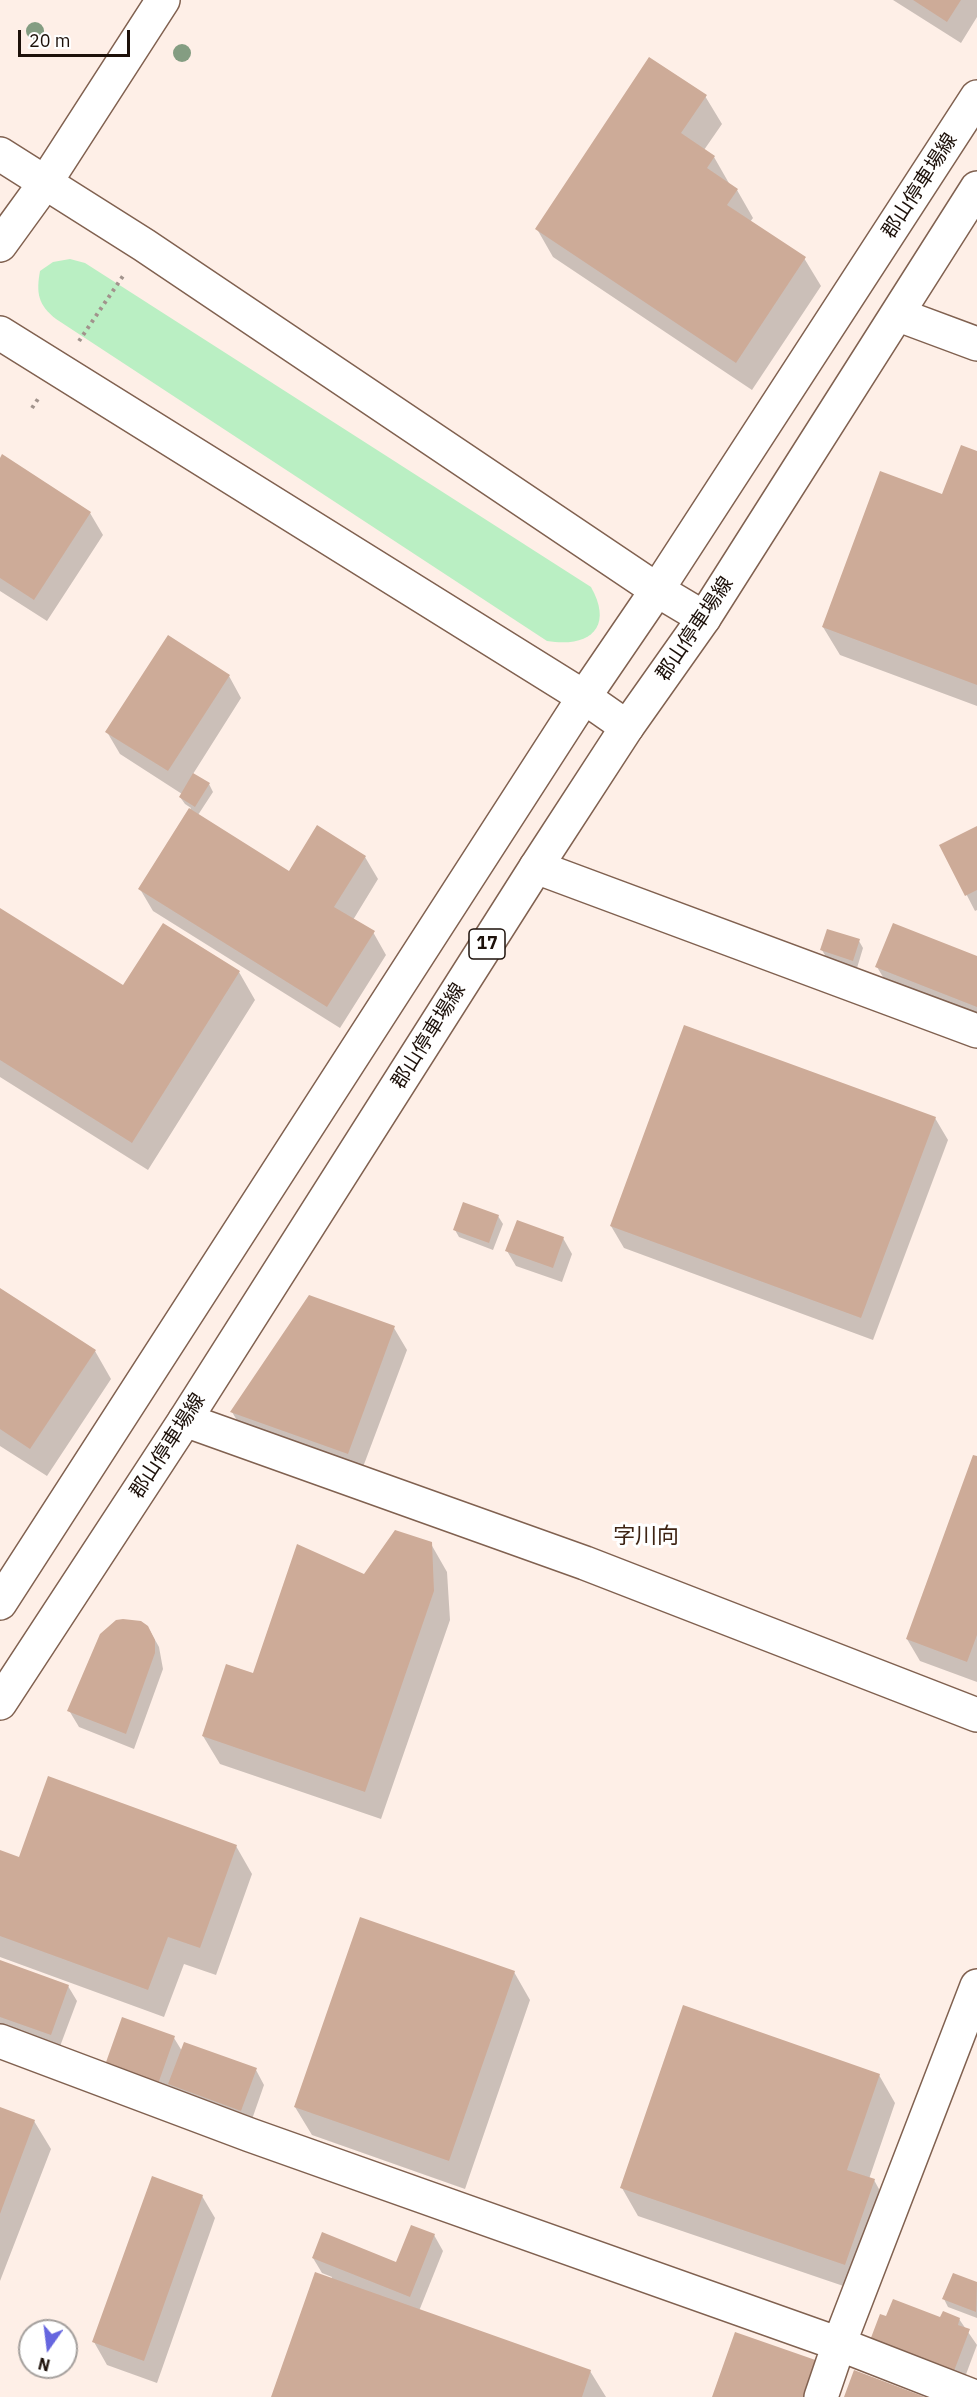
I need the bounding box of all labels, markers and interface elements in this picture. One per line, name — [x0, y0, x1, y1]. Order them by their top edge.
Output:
scale bar — [21, 18, 134, 56]
text: 20 m — [29, 29, 71, 52]
street label: 郡山停車場線 — [877, 129, 963, 243]
street label: 郡山停車場線 — [652, 573, 738, 685]
road number: 17 — [469, 929, 505, 959]
street label: 郡山停車場線 — [387, 979, 471, 1093]
street label: 郡山停車場線 — [125, 1389, 211, 1503]
district label: 字川向 — [613, 1524, 679, 1550]
north arrow — [18, 2319, 78, 2379]
text: N — [36, 2353, 52, 2376]

